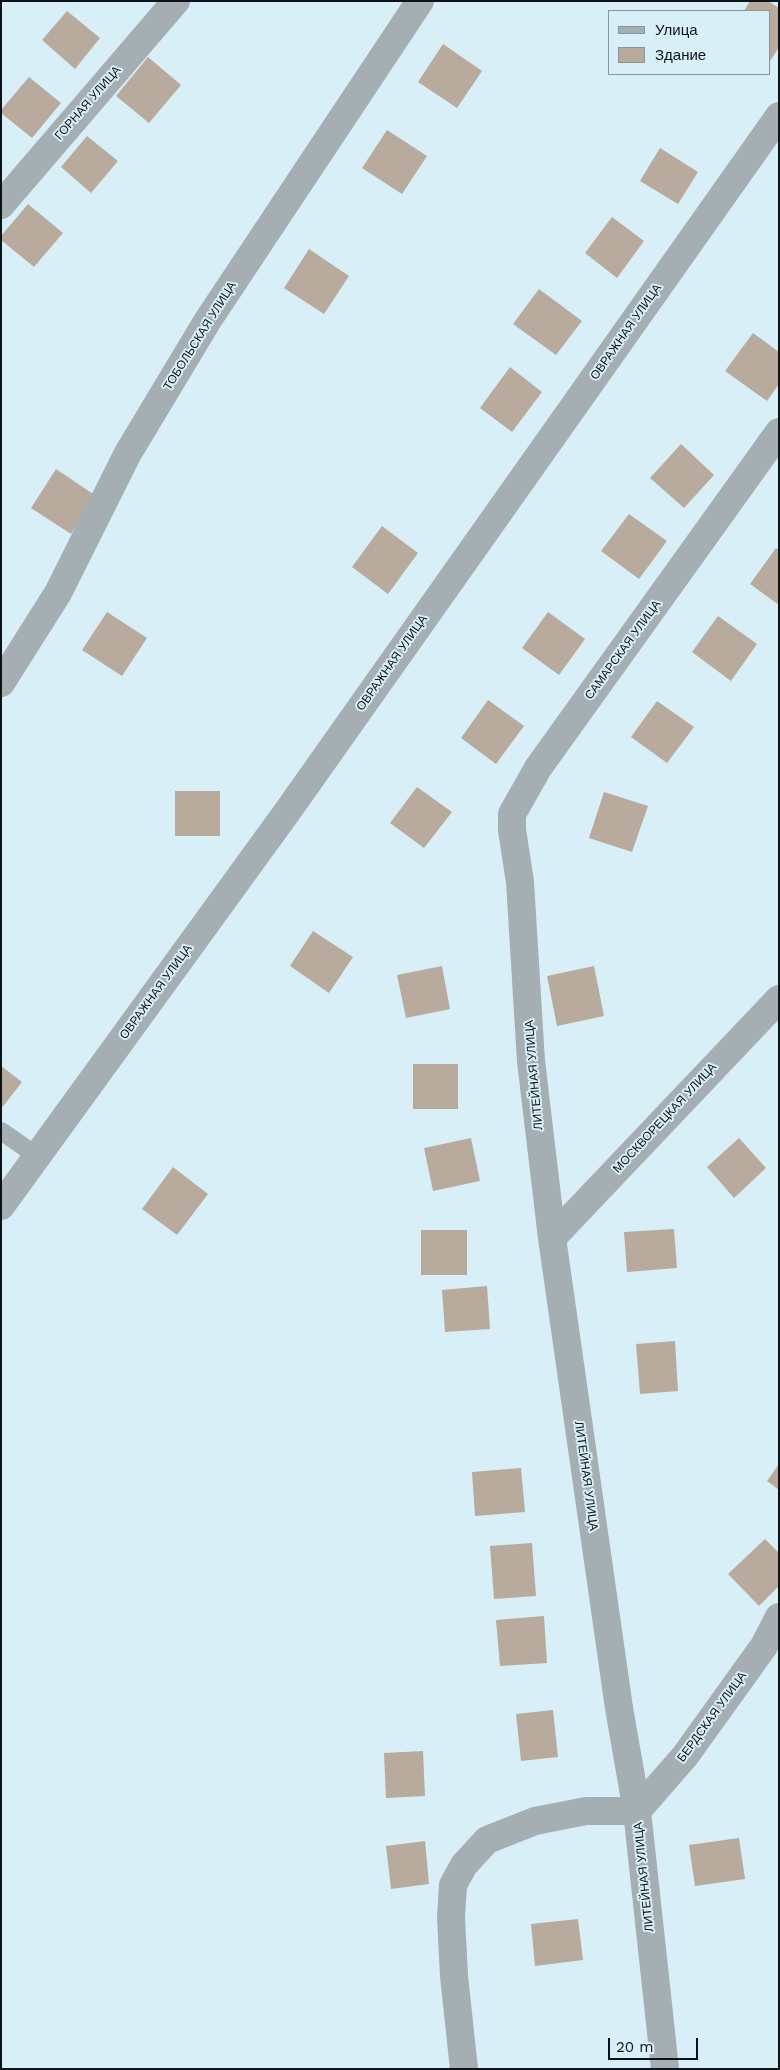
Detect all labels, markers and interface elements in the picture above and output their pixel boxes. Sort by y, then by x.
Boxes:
legend [608,10,770,75]
text: Улица [655,21,698,39]
text: Здание [655,46,706,64]
street label: ГОРНАЯ УЛИЦА [52,63,124,143]
street label: ТОБОЛЬСКАЯ УЛИЦА [161,279,239,393]
street label: ОВРАЖНАЯ УЛИЦА [588,281,664,383]
street label: САМАРСКАЯ УЛИЦА [582,598,664,702]
street label: ОВРАЖНАЯ УЛИЦА [354,612,430,714]
street label: ОВРАЖНАЯ УЛИЦА [117,942,195,1042]
street label: ЛИТЕЙНАЯ УЛИЦА [522,1019,546,1131]
street label: МОСКВОРЕЦКАЯ УЛИЦА [610,1060,720,1176]
street label: ЛИТЕЙНАЯ УЛИЦА [571,1420,601,1532]
street label: БЕРДСКАЯ УЛИЦА [674,1669,750,1765]
street label: ЛИТЕЙНАЯ УЛИЦА [631,1821,657,1933]
scale bar [610,2028,700,2060]
text: 20 m [616,2038,654,2056]

